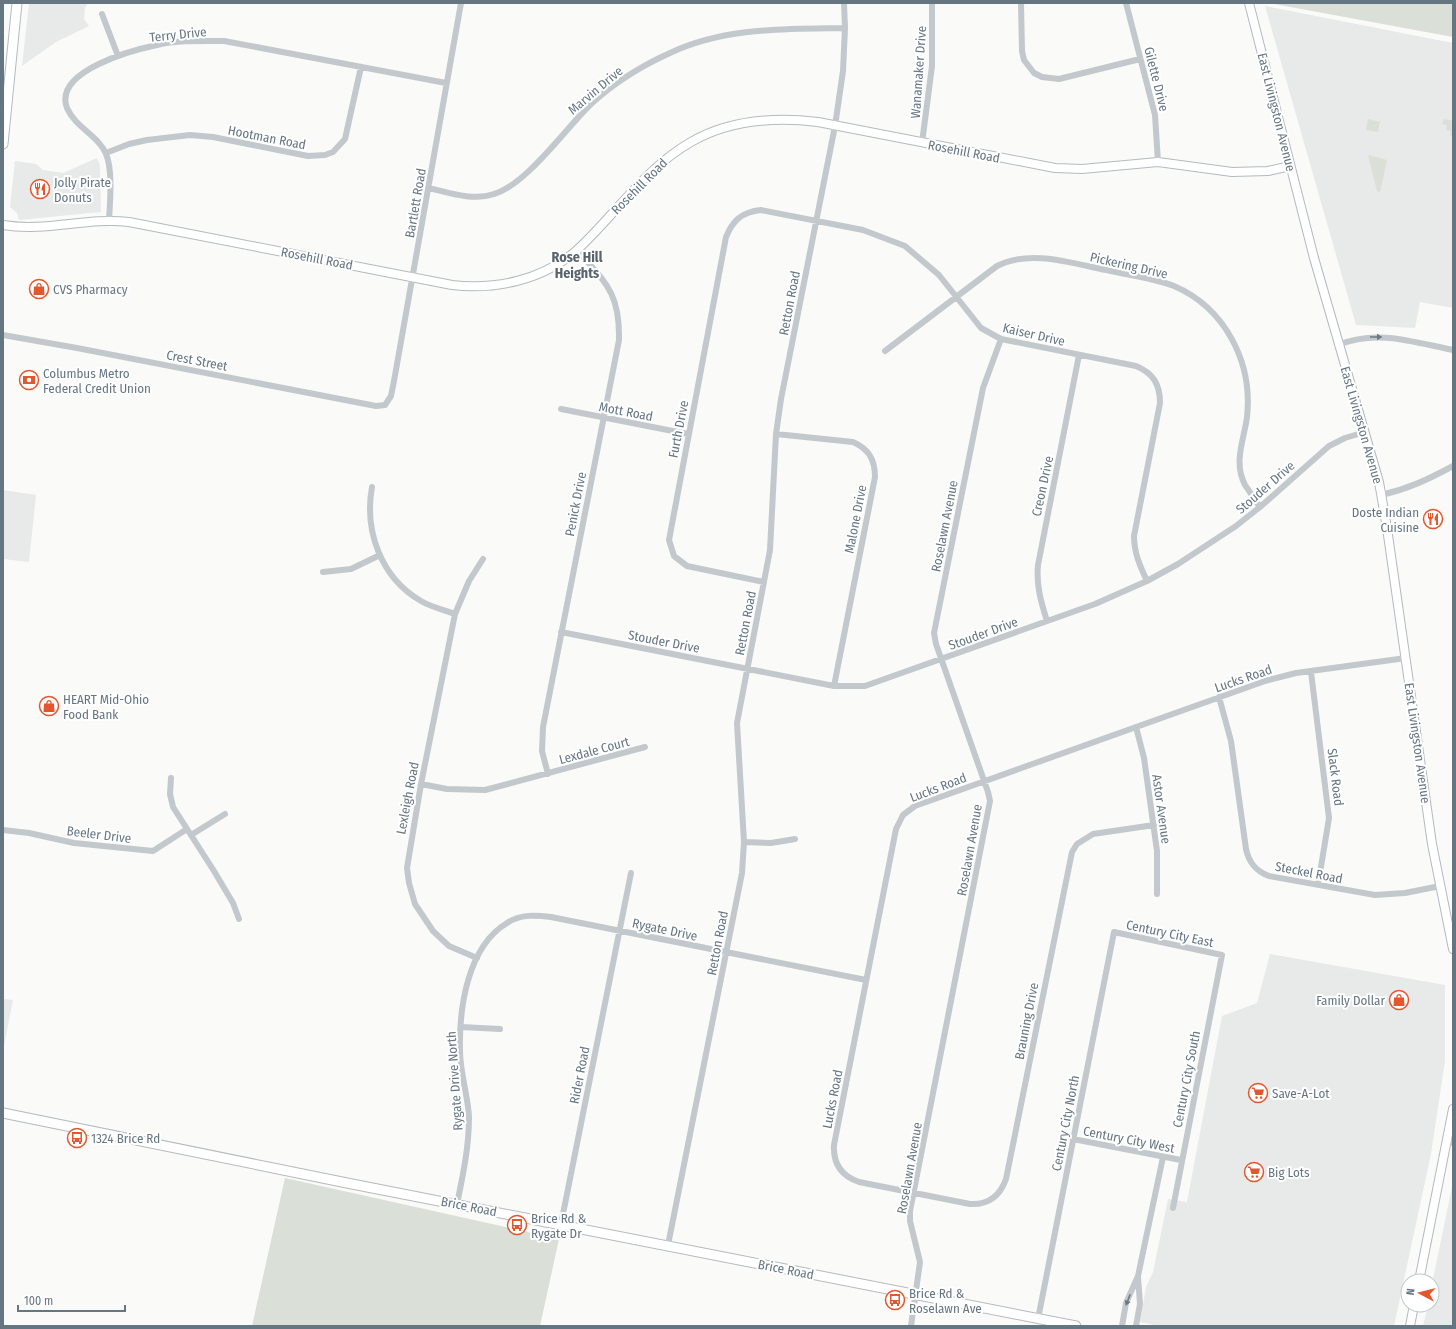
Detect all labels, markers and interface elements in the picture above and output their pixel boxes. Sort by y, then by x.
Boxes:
street label: Terry Drive [149,24,207,45]
street label: Wanamaker Drive [908,25,929,119]
street label: Gilette Drive [1141,45,1172,113]
street label: East Livingston Avenue [1255,51,1298,173]
street label: Marvin Drive [565,63,626,118]
street label: Hootman Road [227,123,307,152]
street label: Rosehill Road [927,137,1001,166]
street label: Rosehill Road [608,155,670,217]
street label: Bartlett Road [402,167,429,239]
place label: Jolly Pirate Donuts [54,175,111,205]
restaurant icon: Jolly Pirate Donuts [29,178,51,200]
street label: Rosehill Road [280,244,354,273]
district label: Rose Hill Heights [552,249,603,282]
street label: Pickering Drive [1089,249,1169,282]
street label: Retton Road [776,270,803,337]
shop icon: CVS Pharmacy [28,278,50,300]
place label: CVS Pharmacy [53,282,128,297]
street label: Kaiser Drive [1001,320,1067,349]
one-way arrow [1370,334,1383,340]
street label: Crest Street [165,347,229,374]
street label: East Livingston Avenue [1338,365,1385,486]
place label: Columbus Metro Federal Credit Union [43,366,151,396]
bank icon: Columbus Metro Federal Credit Union [18,369,40,391]
street label: Mott Road [598,399,654,424]
street label: Furth Drive [666,399,691,459]
street label: Creon Drive [1029,455,1056,518]
street label: Stouder Drive [1233,458,1298,517]
street label: Penick Drive [562,471,589,538]
street label: Roselawn Avenue [928,479,961,573]
street label: Malone Drive [841,484,869,555]
place label: Doste Indian Cuisine [1352,505,1419,535]
restaurant icon: Doste Indian Cuisine [1422,508,1444,530]
street label: Retton Road [732,590,759,657]
street label: Stouder Drive [946,614,1020,653]
street label: Stouder Drive [627,627,701,656]
street label: Lucks Road [1213,662,1274,695]
street label: East Livingston Avenue [1402,682,1433,804]
place label: HEART Mid-Ohio Food Bank [63,692,149,722]
shop icon: HEART Mid-Ohio Food Bank [38,695,60,717]
street label: Lexdale Court [557,734,632,767]
street label: Slack Road [1325,747,1346,807]
street label: Lexleigh Road [393,761,422,836]
street label: Lucks Road [908,770,969,805]
street label: Astor Avenue [1149,773,1174,845]
street label: Roselawn Avenue [954,803,985,897]
street label: Beeler Drive [66,823,132,846]
street label: Steckel Road [1274,859,1344,886]
street label: Retton Road [704,910,731,977]
street label: Rygate Drive [631,915,699,944]
street label: Century City East [1125,917,1216,950]
street label: Brauning Drive [1012,981,1041,1061]
shop icon: Family Dollar [1388,989,1410,1011]
place label: Family Dollar [1316,993,1385,1008]
street label: Century City South [1170,1029,1203,1129]
street label: Rygate Drive North [444,1031,465,1131]
street label: Rider Road [567,1045,592,1105]
street label: Lucks Road [819,1068,846,1130]
street label: Century City North [1049,1074,1082,1172]
supermarket icon: Save-A-Lot [1247,1082,1269,1104]
place label: Save-A-Lot [1272,1086,1330,1101]
street label: Roselawn Avenue [894,1121,925,1215]
street label: Century City West [1082,1123,1177,1156]
bus stop icon: 1324 Brice Rd [66,1127,88,1149]
place label: 1324 Brice Rd [91,1131,160,1146]
supermarket icon: Big Lots [1243,1161,1265,1183]
place label: Big Lots [1268,1165,1310,1180]
street label: Brice Road [440,1194,498,1219]
place label: Brice Rd & Rygate Dr [531,1211,587,1241]
bus stop icon: Brice Rd & Rygate Dr [506,1214,528,1236]
street label: Brice Road [757,1257,815,1282]
north arrow [1400,1273,1440,1313]
place label: Brice Rd & Roselawn Ave [909,1286,982,1316]
scale bar [18,1287,125,1313]
text: N [1404,1288,1417,1296]
bus stop icon: Brice Rd & Roselawn Ave [884,1289,906,1311]
text: 100 m [24,1294,53,1308]
one-way arrow [1124,1295,1130,1307]

